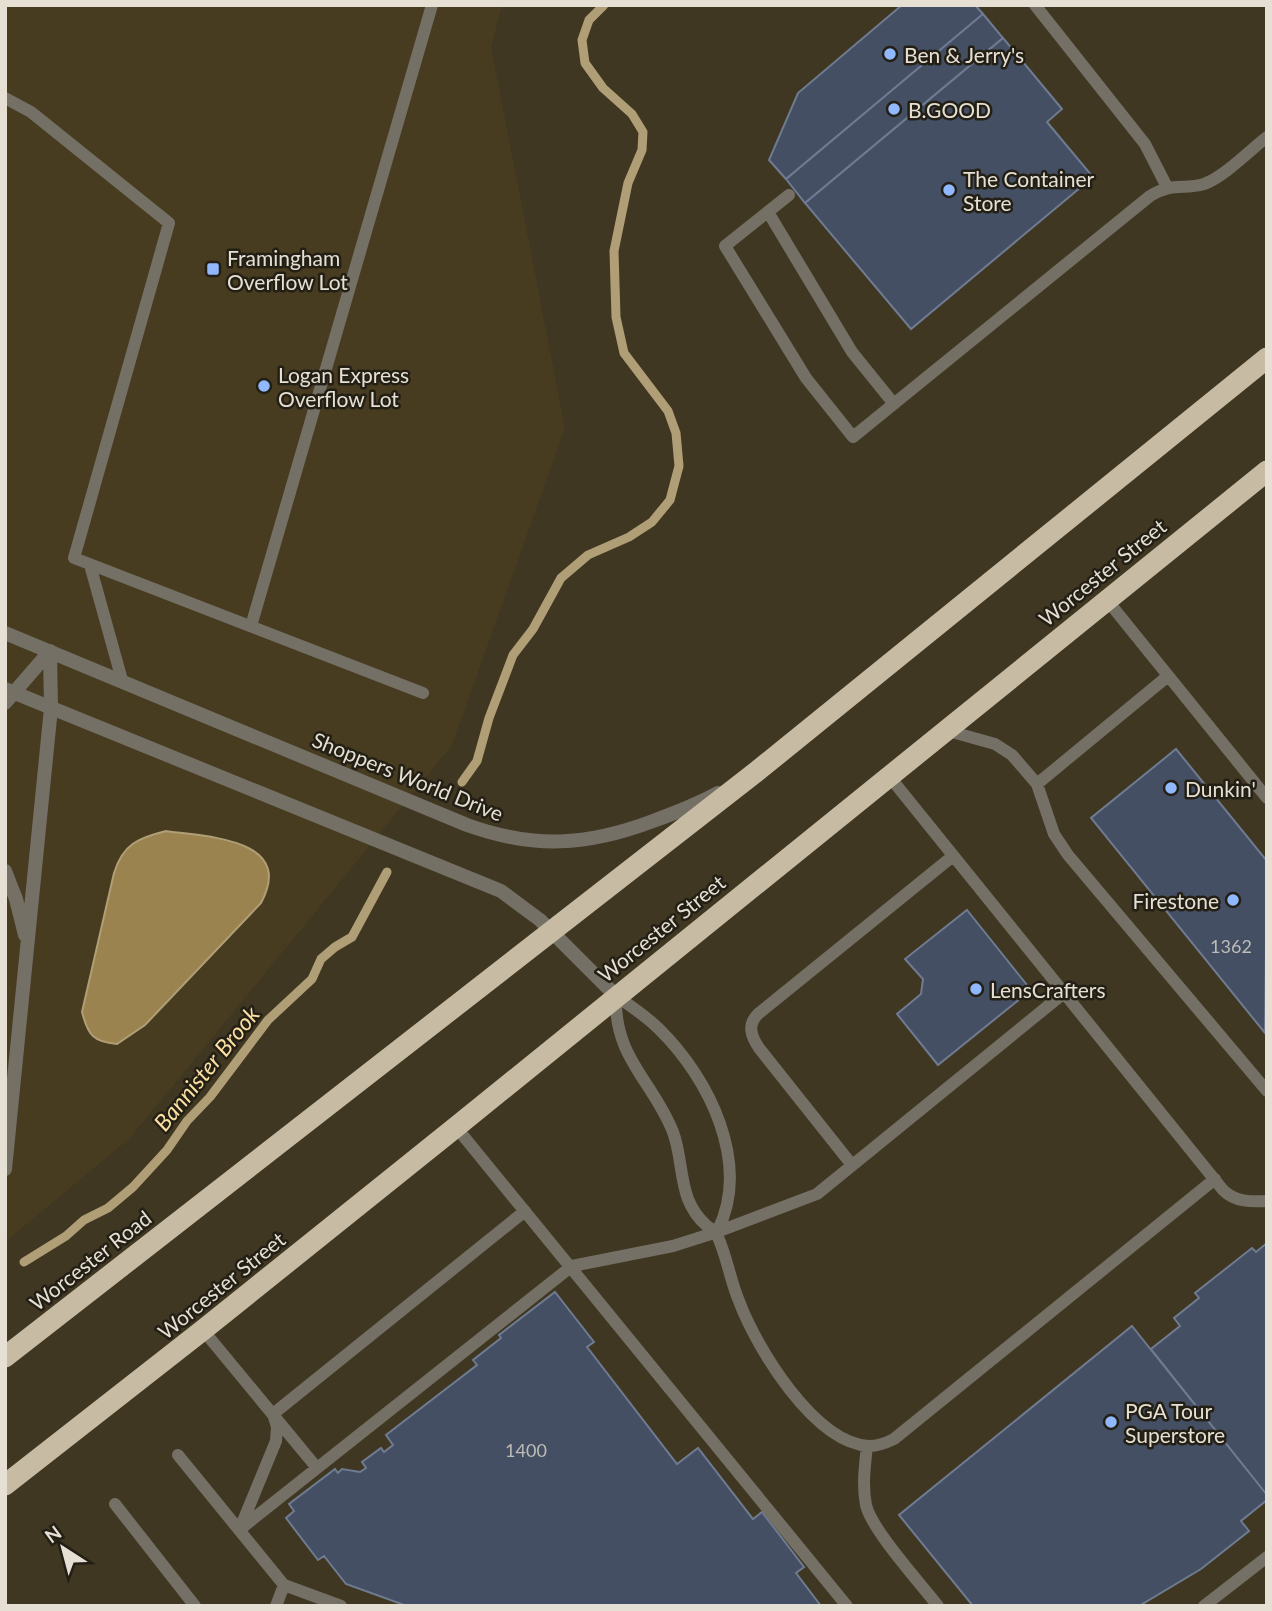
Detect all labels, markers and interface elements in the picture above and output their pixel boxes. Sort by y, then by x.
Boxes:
place label: Ben & Jerry's [904,42,1024,67]
marker: Ben & Jerry's [882,46,898,62]
place label: B.GOOD [908,97,991,122]
marker: B.GOOD [886,101,902,117]
place label: The Container Store [963,166,1095,215]
marker: The Container Store [941,182,957,198]
place label: Framingham Overflow Lot [227,245,348,294]
marker: Framingham Overflow Lot [205,261,221,277]
place label: Logan Express Overflow Lot [278,362,409,411]
marker: Logan Express Overflow Lot [256,378,272,394]
street label: Worcester Street [1033,513,1171,631]
street label: Shoppers World Drive [309,726,507,826]
place label: Dunkin' [1185,776,1256,801]
marker: Dunkin' [1163,780,1179,796]
street label: Worcester Street [592,869,730,987]
place label: Firestone [1133,888,1219,913]
marker: Firestone [1225,892,1241,908]
house number: 1362 [1210,935,1252,957]
place label: LensCrafters [990,977,1106,1002]
marker: LensCrafters [968,981,984,997]
water label: Bannister Brook [147,999,265,1136]
street label: Worcester Road [24,1205,156,1315]
street label: Worcester Street [152,1226,290,1344]
place label: PGA Tour Superstore [1125,1398,1225,1447]
marker: PGA Tour Superstore [1103,1414,1119,1430]
house number: 1400 [505,1439,547,1461]
north arrow [28,1513,98,1583]
text: N [40,1520,65,1547]

